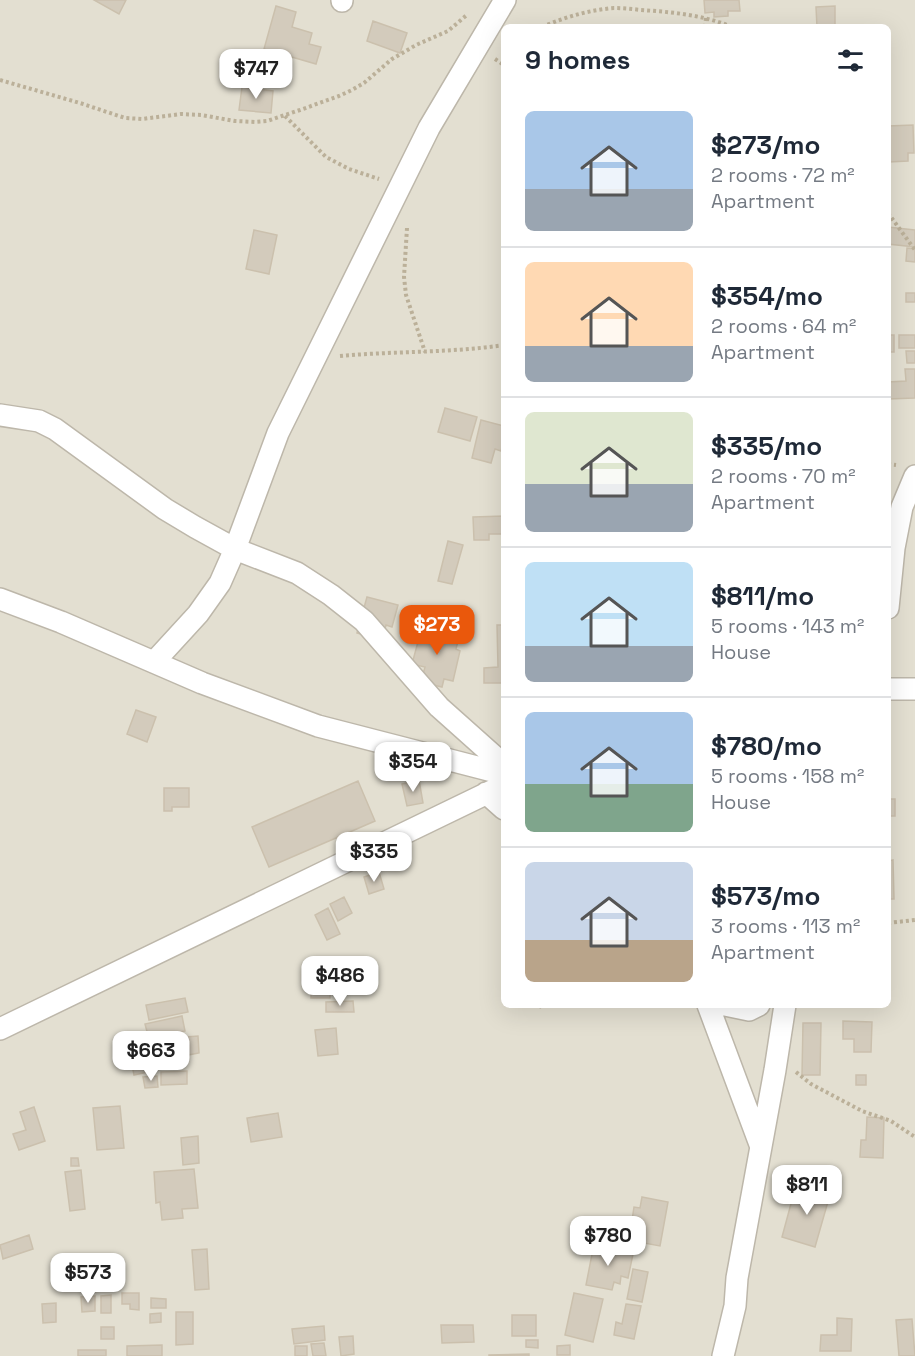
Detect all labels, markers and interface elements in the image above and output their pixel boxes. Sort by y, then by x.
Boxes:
text: 9 homes [525,43,630,77]
icon: filters [834,44,867,77]
pin: $747 [220,49,292,100]
text: $747 [233,55,279,81]
text: $273/mo [711,128,820,162]
icon: home [573,135,645,207]
text: 2 rooms · 72 m² [711,162,855,188]
text: Apartment [711,188,815,214]
text: $354/mo [711,279,823,313]
icon: home [573,286,645,358]
text: 2 rooms · 64 m² [711,313,856,339]
text: Apartment [711,339,815,365]
text: $335/mo [711,429,822,463]
icon: home [573,436,645,508]
text: 2 rooms · 70 m² [711,463,855,489]
text: Apartment [711,489,815,515]
text: $811/mo [711,579,814,613]
icon: home [573,586,645,658]
pin: $273 [401,605,473,656]
text: $273 [413,611,461,637]
text: 5 rooms · 143 m² [711,613,864,639]
text: House [711,639,771,665]
text: $780/mo [711,729,822,763]
icon: home [573,736,645,808]
pin: $354 [377,742,449,793]
text: $354 [389,748,438,774]
text: 5 rooms · 158 m² [711,763,864,789]
text: House [711,789,771,815]
pin: $335 [338,832,410,883]
text: $335 [350,838,398,864]
text: $573/mo [711,879,820,913]
icon: home [573,886,645,958]
text: 3 rooms · 113 m² [711,913,860,939]
text: Apartment [711,939,815,965]
pin: $486 [304,956,376,1007]
text: $486 [315,962,365,988]
pin: $663 [115,1031,187,1082]
text: $663 [127,1037,176,1063]
pin: $811 [771,1165,843,1216]
text: $811 [786,1171,828,1197]
pin: $780 [572,1216,644,1267]
text: $780 [584,1222,632,1248]
pin: $573 [52,1253,124,1304]
text: $573 [64,1259,112,1285]

